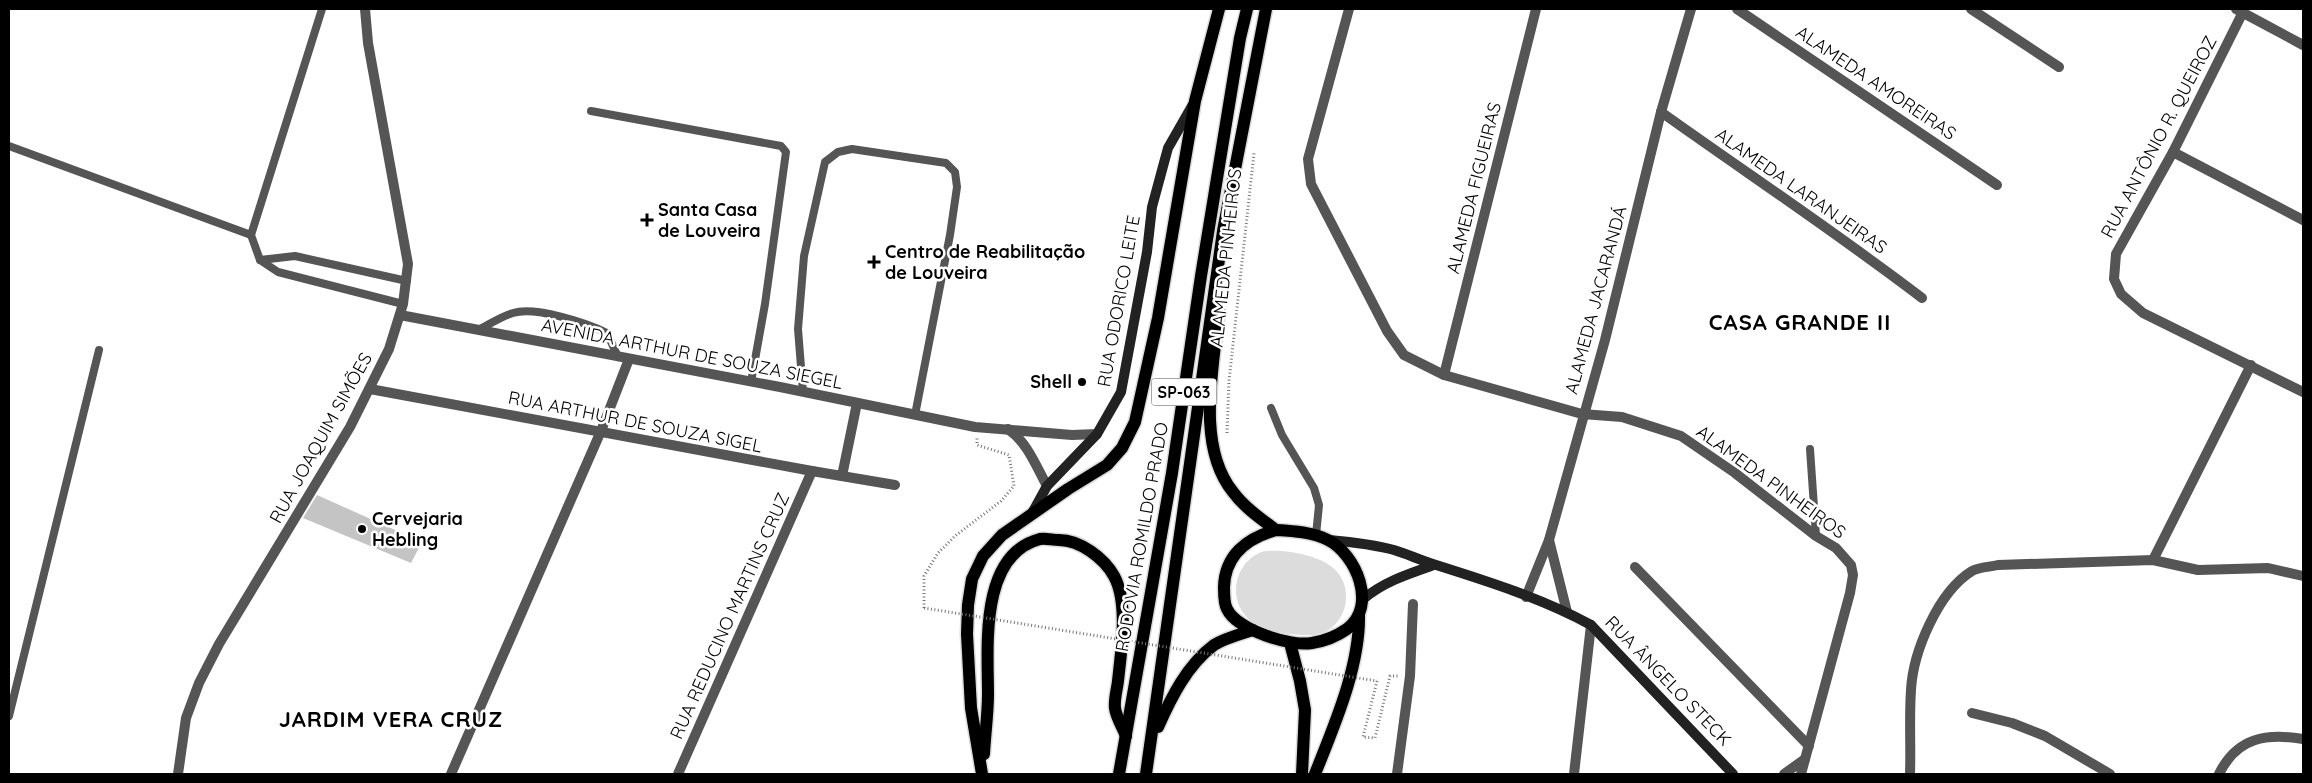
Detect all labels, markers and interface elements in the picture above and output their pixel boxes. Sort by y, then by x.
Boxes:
street label: ALAMEDA AMOREIRAS [1792,20,1961,145]
street label: RUA ANTÔNIO R. QUEIROZ [2095,32,2222,242]
street label: ALAMEDA FIGUEIRAS [1441,100,1506,276]
street label: ALAMEDA LARANJEIRAS [1711,123,1892,259]
street label: ALAMEDA PINHEIROS [1205,168,1246,348]
place label: Santa Casa de Louveira [658,198,761,242]
street label: ALAMEDA JACARANDÁ [1559,203,1632,396]
marker: Santa Casa de Louveira [640,213,654,227]
street label: RUA ODORICO LEITE [1092,213,1145,389]
place label: Centro de Reabilitação de Louveira [885,240,1085,284]
marker: Centro de Reabilitação de Louveira [867,255,881,269]
district label: CASA GRANDE II [1709,308,1891,336]
street label: AVENIDA ARTHUR DE SOUZA SIEGEL [540,313,845,394]
street label: RUA JOAQUIM SIMÕES [264,348,377,527]
place label: Shell [1030,370,1072,393]
marker: Shell [1076,376,1088,388]
road number: SP-063 [1152,378,1216,406]
street label: RUA ARTHUR DE SOUZA SIGEL [506,386,764,458]
street label: RODOVIA ROMILDO PRADO [1110,420,1173,653]
street label: ALAMEDA PINHEIROS [1692,420,1851,544]
street label: RUA REDUCINO MARTINS CRUZ [665,489,794,743]
place label: Cervejaria Hebling [372,507,463,551]
marker: Cervejaria Hebling [356,523,368,535]
street label: RUA ÂNGELO STECK [1600,611,1736,750]
district label: JARDIM VERA CRUZ [279,705,503,733]

